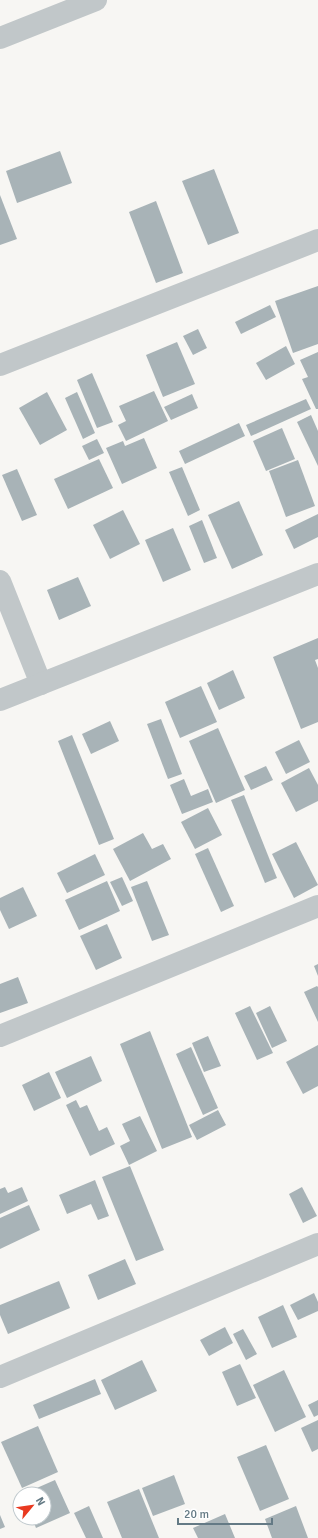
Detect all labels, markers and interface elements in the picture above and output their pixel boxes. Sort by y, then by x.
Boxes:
north arrow [12,1486,52,1526]
text: N [33,1495,48,1508]
scale bar [178,1500,272,1526]
text: 20 m [184,1507,209,1522]

